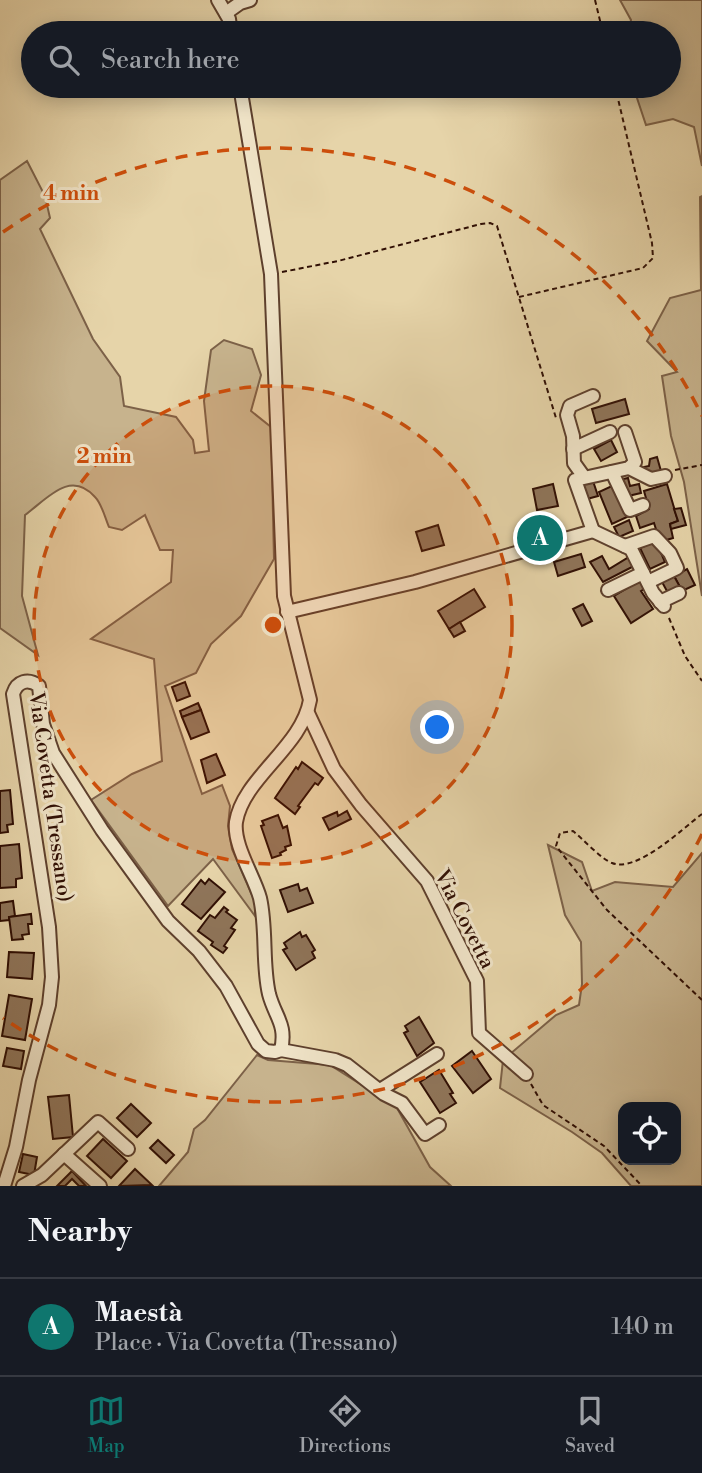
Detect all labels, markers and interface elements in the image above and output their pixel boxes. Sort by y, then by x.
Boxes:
search box [21,21,681,98]
icon: search [45,41,83,79]
text: Search here [101,44,240,76]
text: 4 min [43,181,99,207]
text: 2 min [76,444,132,470]
pin: A [517,512,563,564]
centre of rings [261,613,285,637]
street label: Via Covetta (Tressano) [22,689,78,904]
your location [420,710,454,744]
street label: Via Covetta [428,865,500,974]
map controls [618,1102,681,1165]
button: locate [618,1102,681,1165]
text: Nearby [28,1213,132,1251]
text: Maestà [95,1297,183,1329]
text: A [43,1313,59,1341]
text: 140 m [611,1313,674,1341]
text: Place · Via Covetta (Tressano) [95,1329,398,1357]
tab: Map [87,1392,125,1458]
tab: Directions [299,1392,391,1458]
tab: Saved [565,1392,615,1458]

